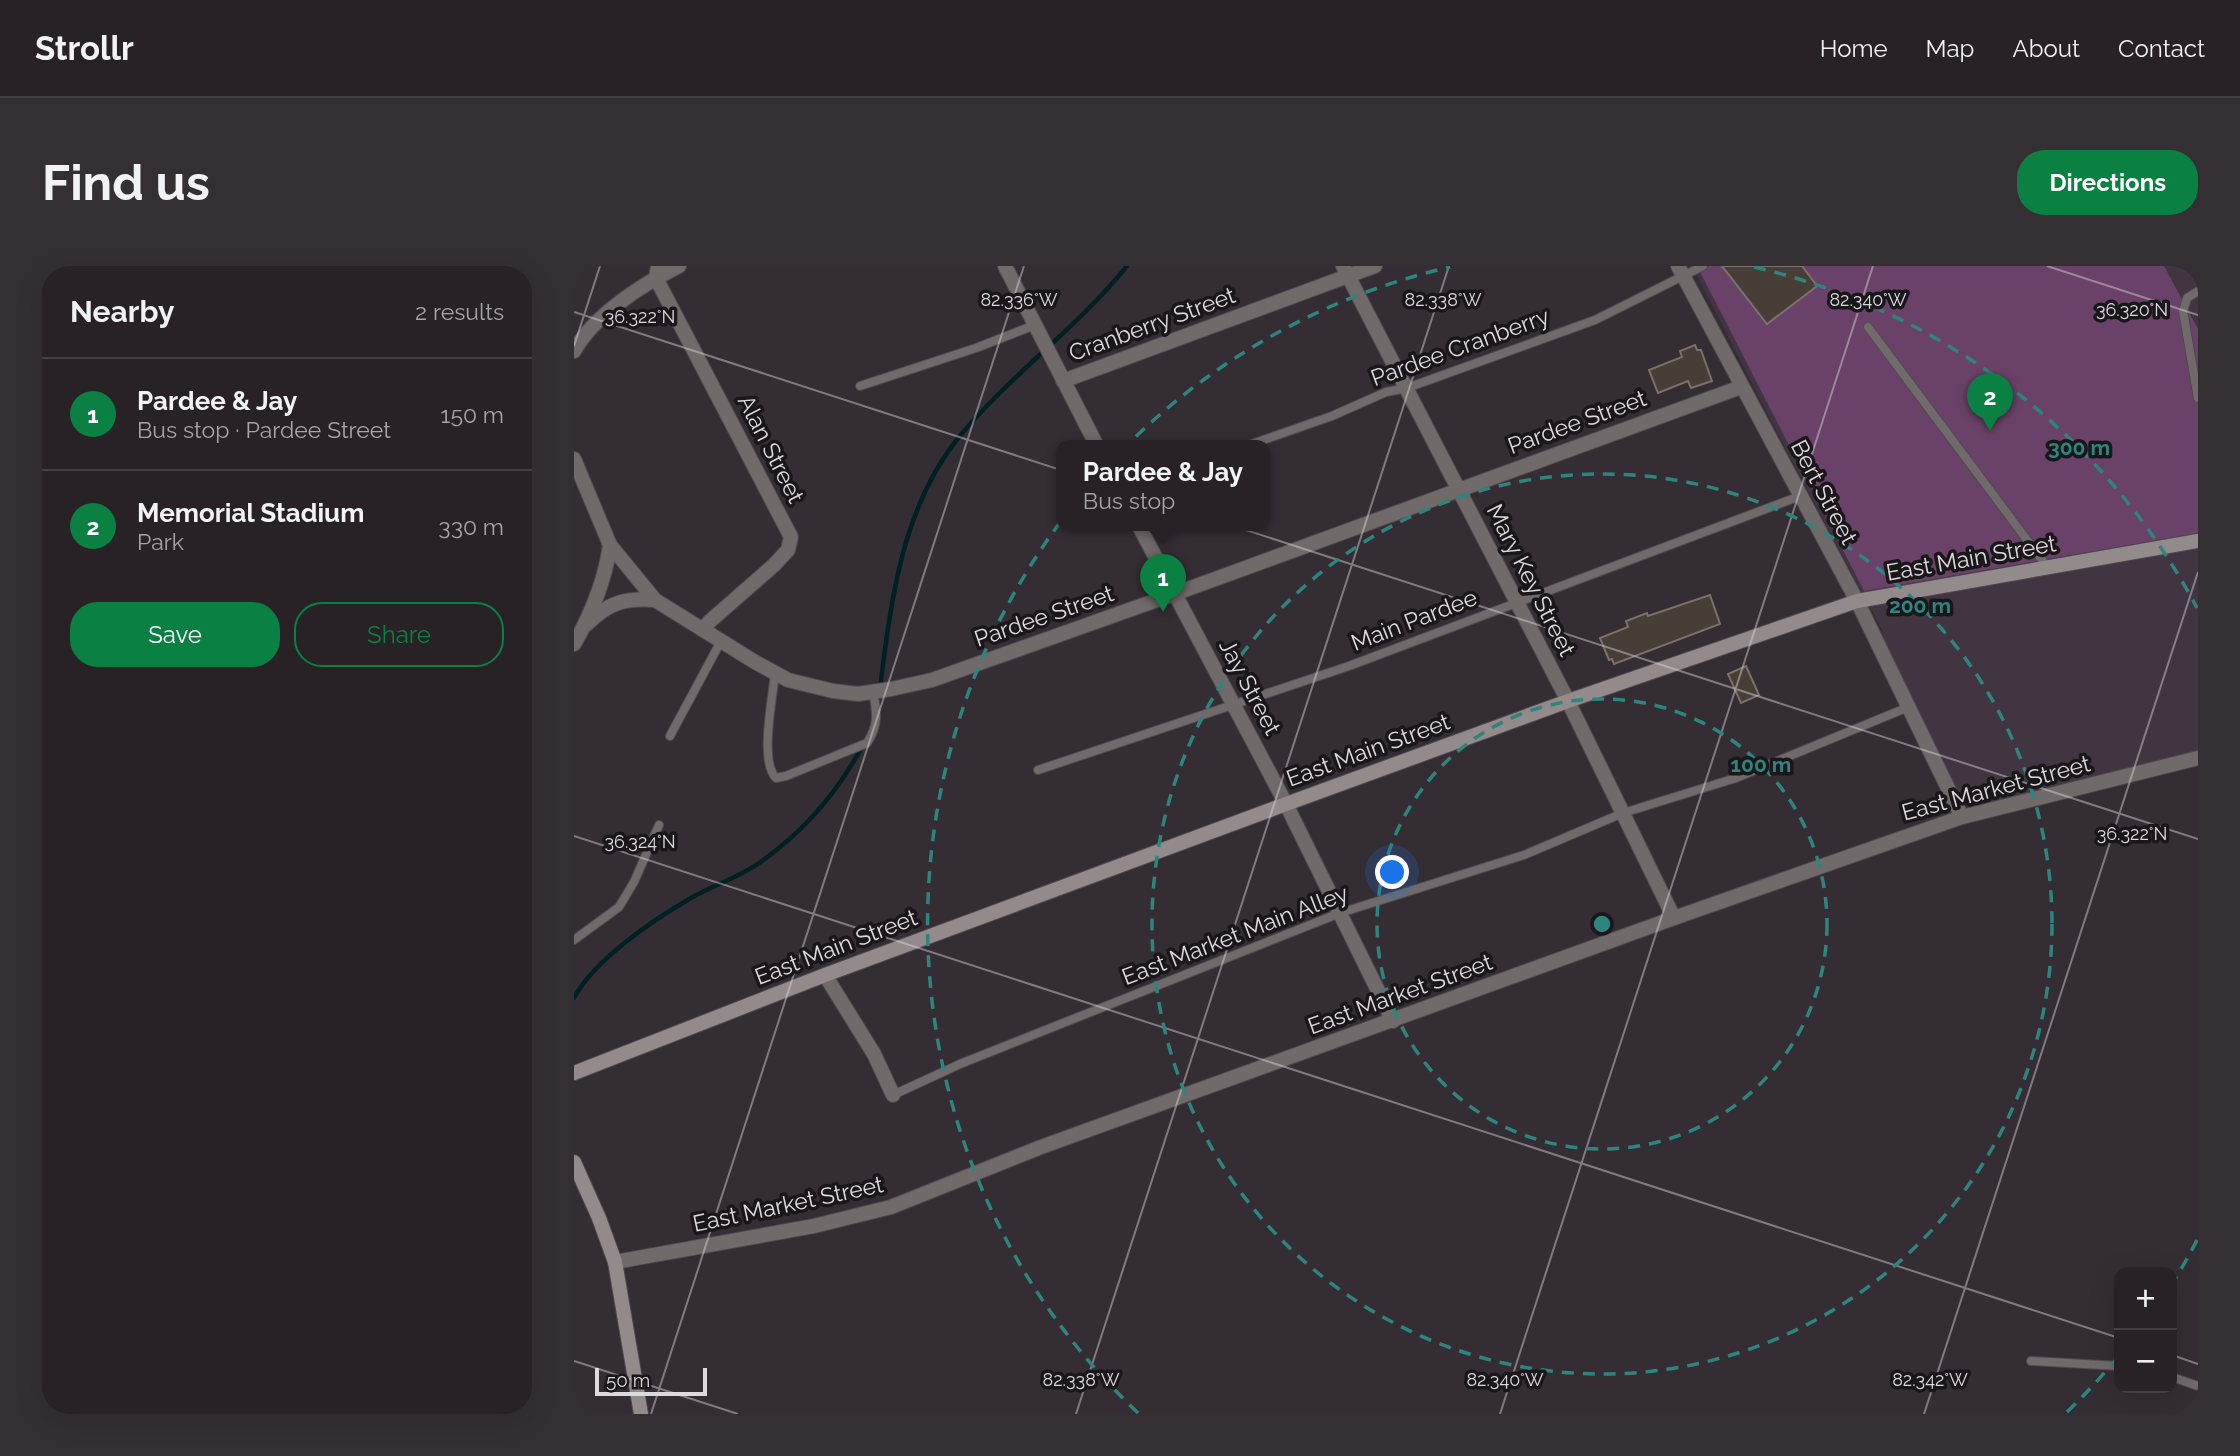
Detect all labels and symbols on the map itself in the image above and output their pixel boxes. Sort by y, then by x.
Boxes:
street label: Cranberry Street [1065,281,1239,366]
text: 82.336°W [980,289,1058,310]
text: 82.338°W [1405,289,1482,310]
text: 82.340°W [1829,289,1907,310]
text: 36.320°N [2096,299,2168,320]
street label: Pardee Cranberry [1367,302,1553,391]
text: 36.322°N [605,306,675,327]
pin: 2 [1967,373,2013,431]
street label: Pardee Street [1504,384,1650,459]
street label: Alan Street [733,390,810,507]
street label: Bert Street [1786,435,1863,549]
text: 300 m [2048,435,2110,460]
street label: Mary Key Street [1481,499,1582,661]
street label: East Main Street [1884,529,2058,586]
pin: 1 [1140,554,1186,612]
street label: Pardee Street [971,579,1117,652]
street label: Main Pardee [1347,583,1481,656]
text: 200 m [1889,593,1951,618]
street label: Jay Street [1214,634,1287,740]
street label: East Main Street [1282,707,1453,792]
street label: East Market Street [1899,749,2093,826]
text: 100 m [1731,752,1791,777]
text: 36.322°N [2097,823,2167,844]
text: 36.324°N [604,831,676,852]
your location [1375,855,1409,889]
street label: East Market Main Alley [1118,879,1352,990]
street label: East Main Street [751,903,921,990]
centre of rings [1590,912,1614,936]
street label: East Market Street [1304,948,1496,1039]
street label: East Market Street [690,1170,886,1237]
scale bar [595,1365,707,1397]
text: 82.338°W [1043,1369,1120,1390]
text: 82.340°W [1466,1369,1544,1390]
text: 82.342°W [1892,1369,1968,1390]

